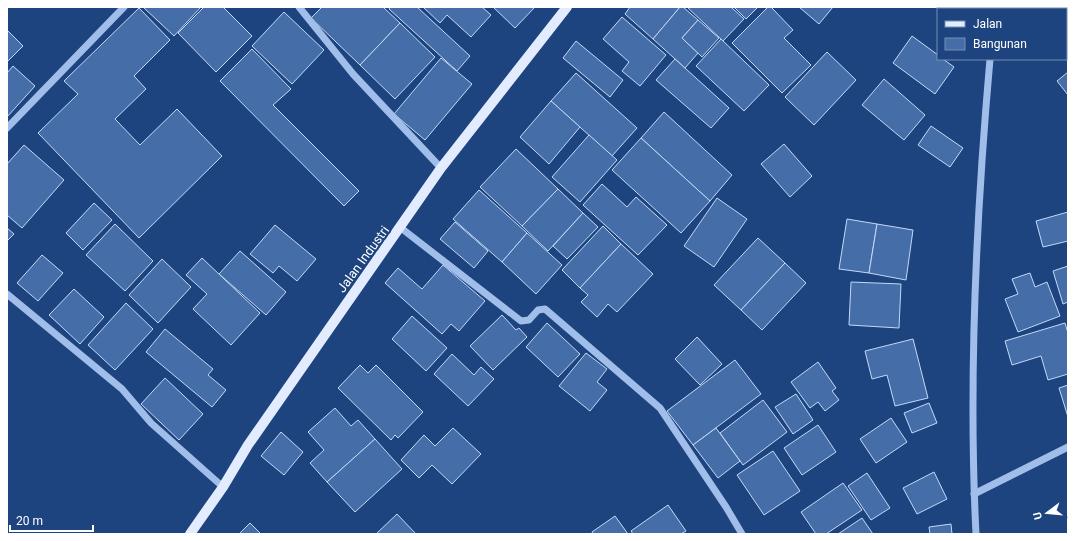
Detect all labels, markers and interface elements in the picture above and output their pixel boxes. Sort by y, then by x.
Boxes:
legend [937,8,1067,60]
text: Jalan [973,17,1002,31]
text: Bangunan [973,37,1027,51]
street label: Jalan Industri [334,223,392,295]
north arrow [1027,493,1067,533]
scale bar [10,507,93,533]
text: U [1031,510,1045,521]
text: 20 m [16,514,43,528]

